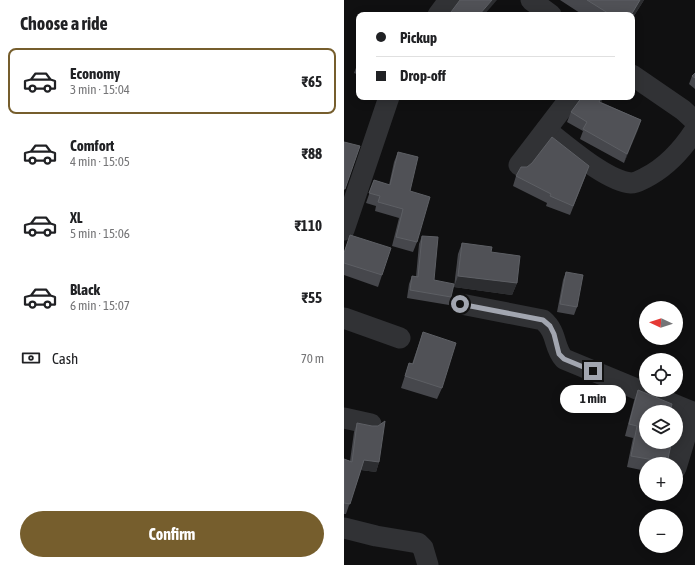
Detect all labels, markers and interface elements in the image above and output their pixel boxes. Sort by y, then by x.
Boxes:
text: Choose a ride [20,13,108,34]
text: Pickup [400,29,437,46]
icon: car [22,63,58,99]
text: Economy [70,65,120,82]
text: Drop-off [400,67,446,84]
text: ₹65 [301,73,322,90]
text: 3 min · 15:04 [70,82,130,97]
icon: car [22,135,58,171]
text: Comfort [70,137,114,154]
text: ₹88 [301,145,322,162]
text: 4 min · 15:05 [70,154,130,169]
icon: car [22,207,58,243]
text: XL [70,209,83,226]
text: ₹110 [294,217,322,234]
text: 5 min · 15:06 [70,226,130,241]
icon: car [22,279,58,315]
text: Black [70,281,100,298]
text: ₹55 [301,289,322,306]
route start [451,295,469,313]
text: 6 min · 15:07 [70,298,130,313]
north arrow [639,301,683,345]
map controls [639,301,683,553]
icon: cash [20,347,42,369]
text: Cash [52,350,78,367]
text: 70 m [301,351,324,366]
button: locate [639,353,683,397]
route end [584,362,602,380]
callout: 1 min [560,385,626,413]
text: 1 min [580,391,606,406]
button: layers [639,405,683,449]
button: + [639,457,683,501]
button: − [639,509,683,553]
button: Confirm [20,511,324,557]

